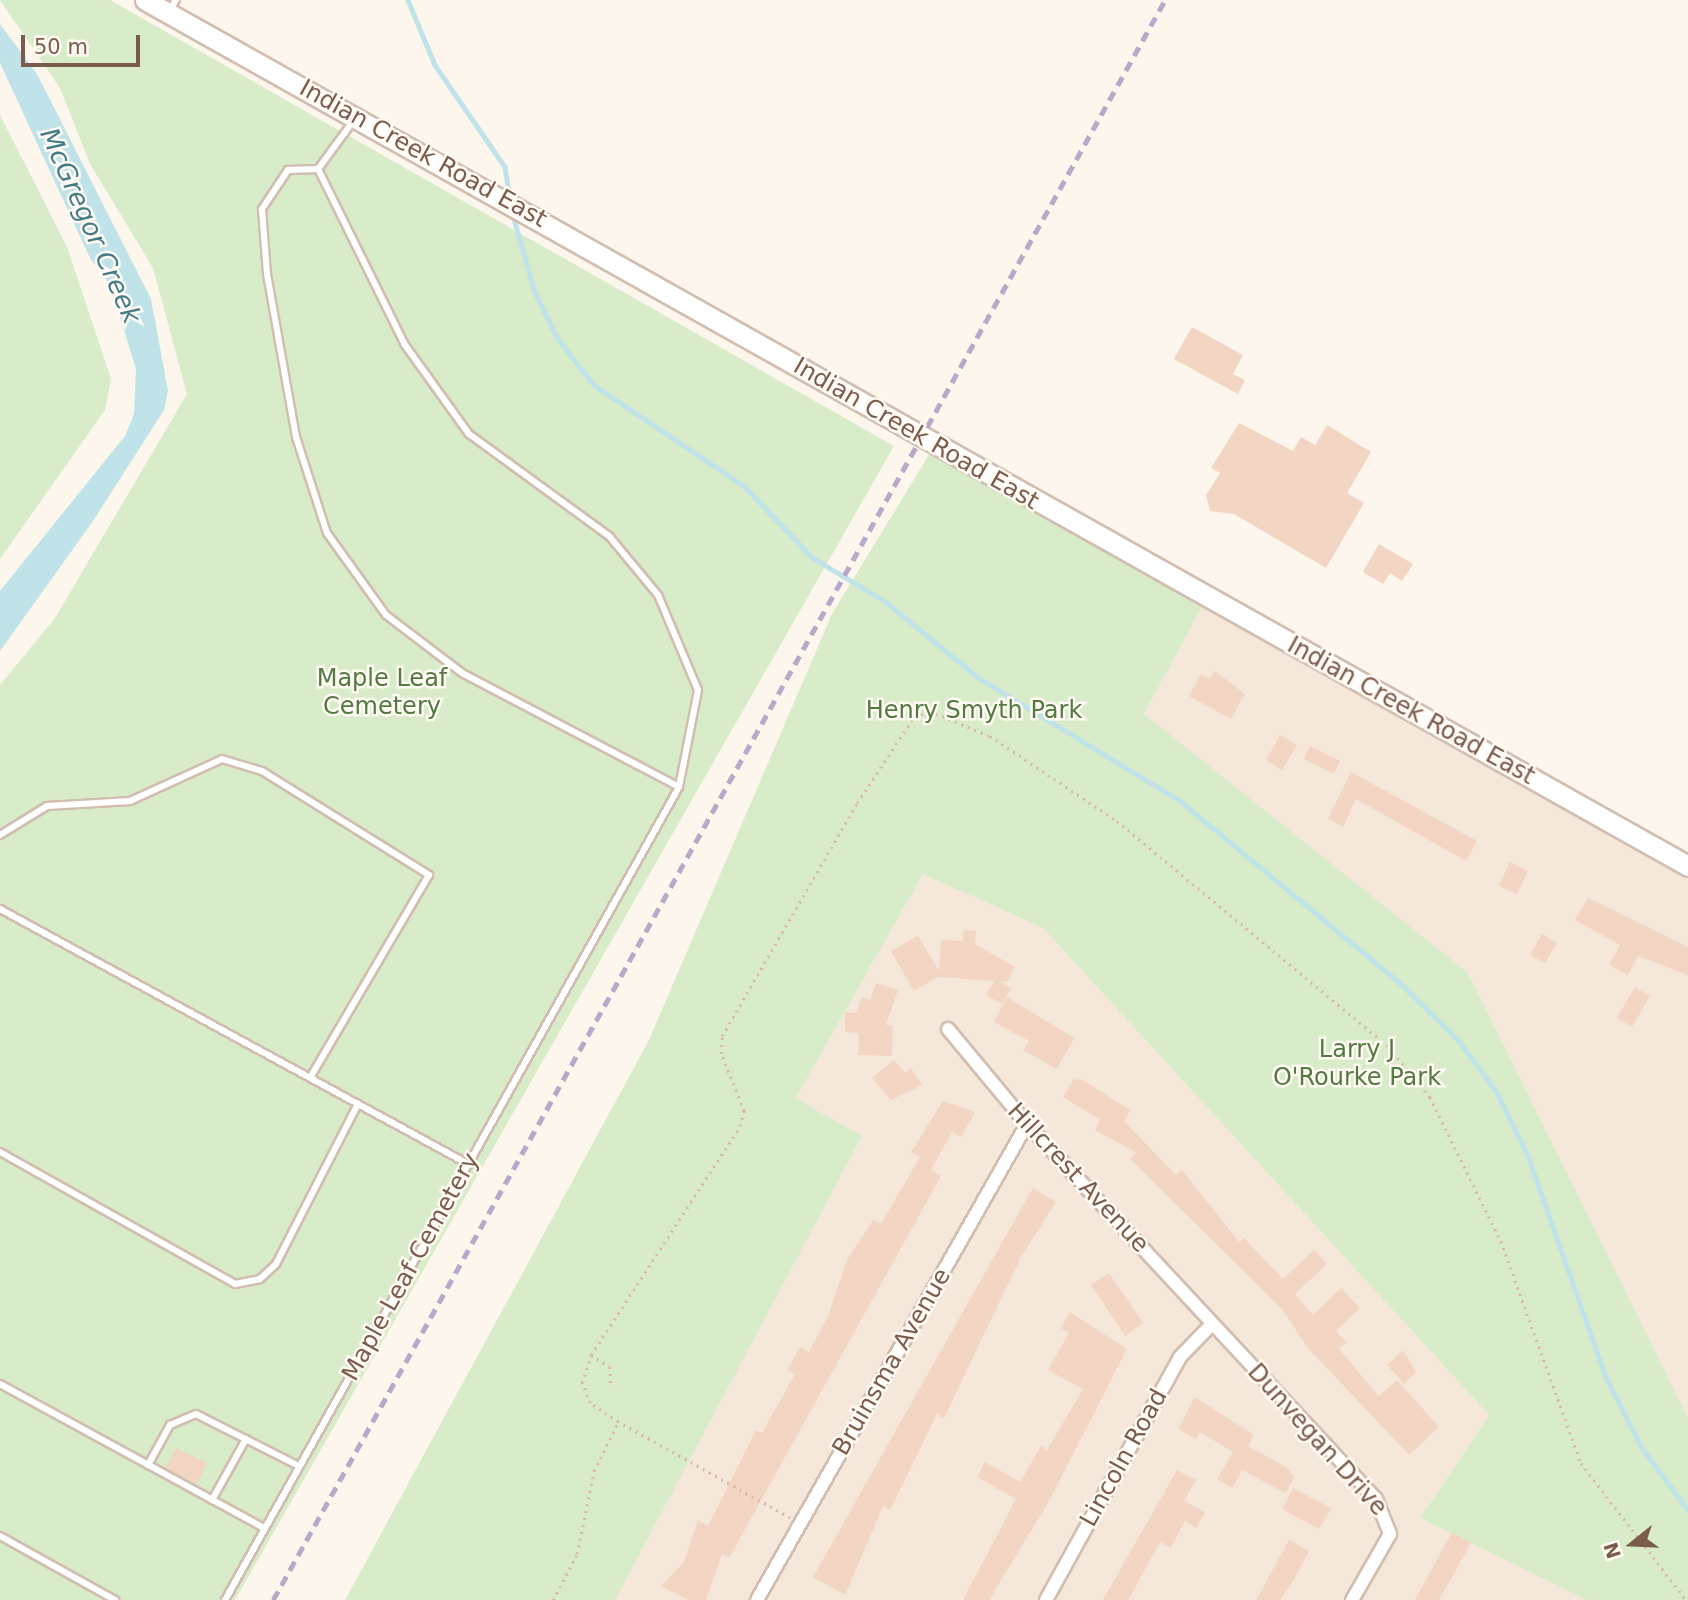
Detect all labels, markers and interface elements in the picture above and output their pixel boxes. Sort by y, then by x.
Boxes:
scale bar [24,21,144,65]
text: 50 m [34,35,88,59]
street label: Indian Creek Road East [294,74,552,234]
water label: McGregor Creek [33,123,147,329]
street label: Indian Creek Road East [788,352,1044,516]
street label: Indian Creek Road East [1282,631,1540,791]
park label: Maple Leaf Cemetery [317,665,447,721]
park label: Henry Smyth Park [866,697,1082,725]
park label: Larry J O'Rourke Park [1273,1036,1441,1092]
street label: Hillcrest Avenue [1001,1097,1155,1259]
street label: Maple Leaf Cemetery [336,1148,486,1386]
street label: Bruinsma Avenue [827,1264,957,1460]
street label: Dunvegan Drive [1241,1358,1393,1522]
street label: Lincoln Road [1074,1384,1174,1532]
north arrow [1597,1509,1667,1579]
text: N [1599,1540,1625,1561]

